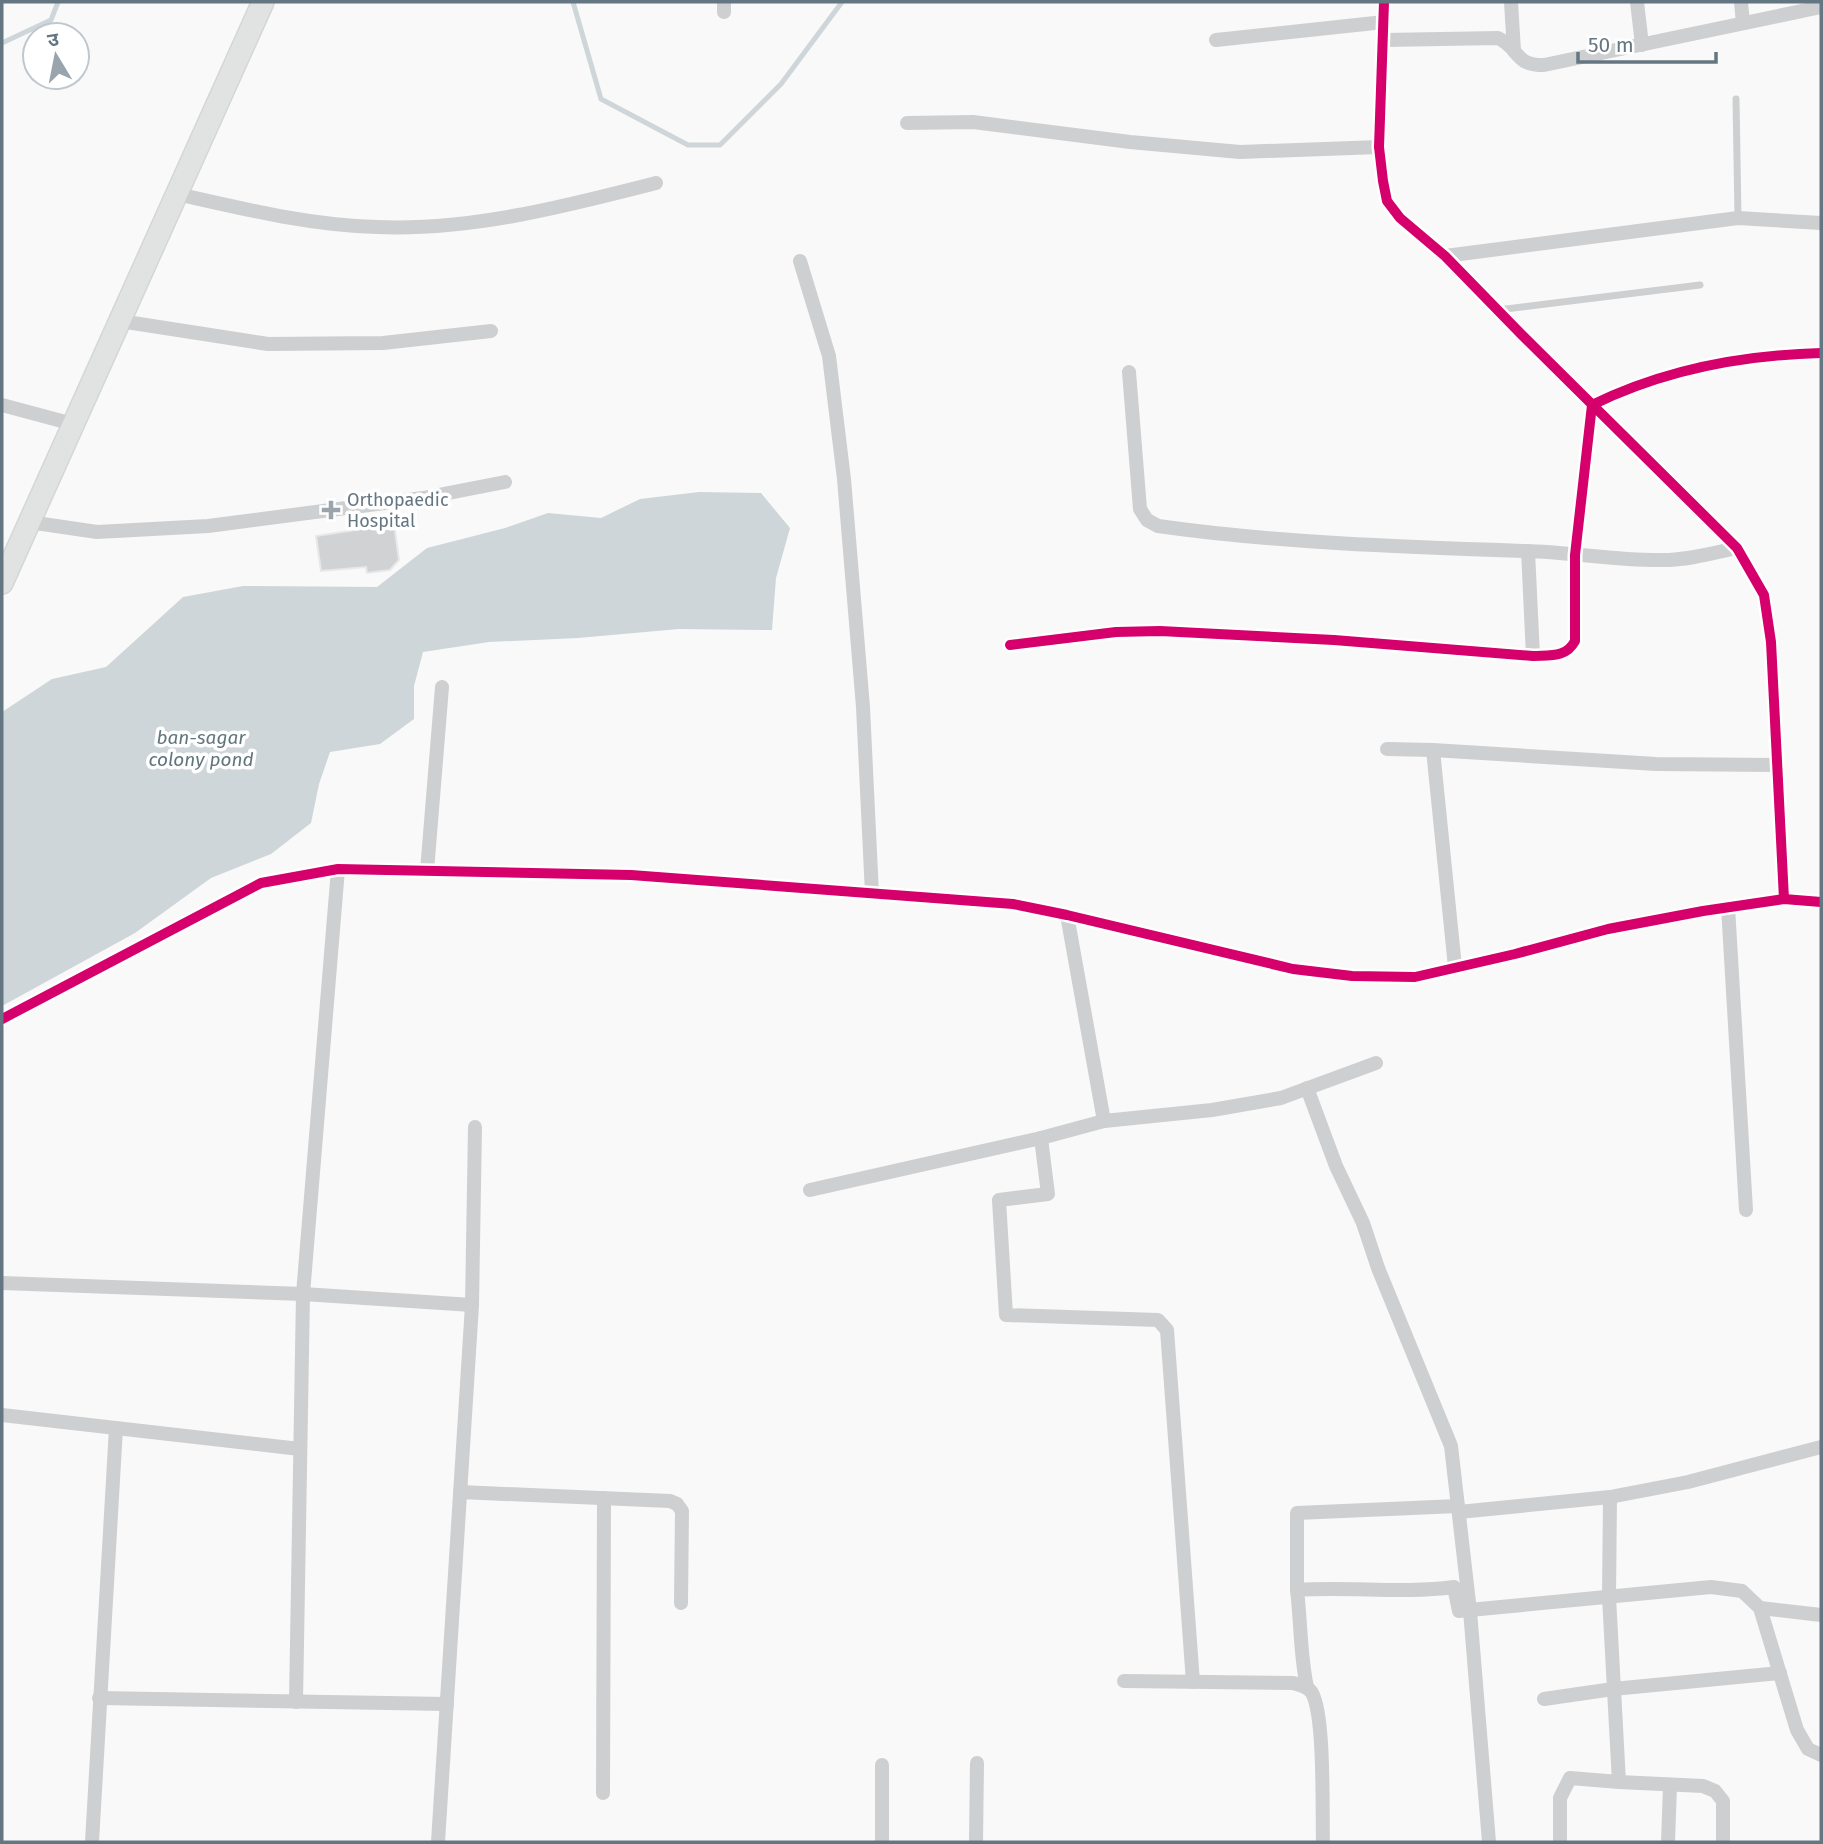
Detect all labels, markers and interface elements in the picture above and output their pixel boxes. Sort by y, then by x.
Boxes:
north arrow [21,21,91,91]
scale bar [1578,21,1716,65]
text: उ [46,27,61,52]
text: 50 m [1588,32,1634,58]
place label: Orthopaedic Hospital [347,489,449,532]
marker: Orthopaedic Hospital [321,500,341,520]
water label: ban-sagar colony pond [148,726,254,771]

